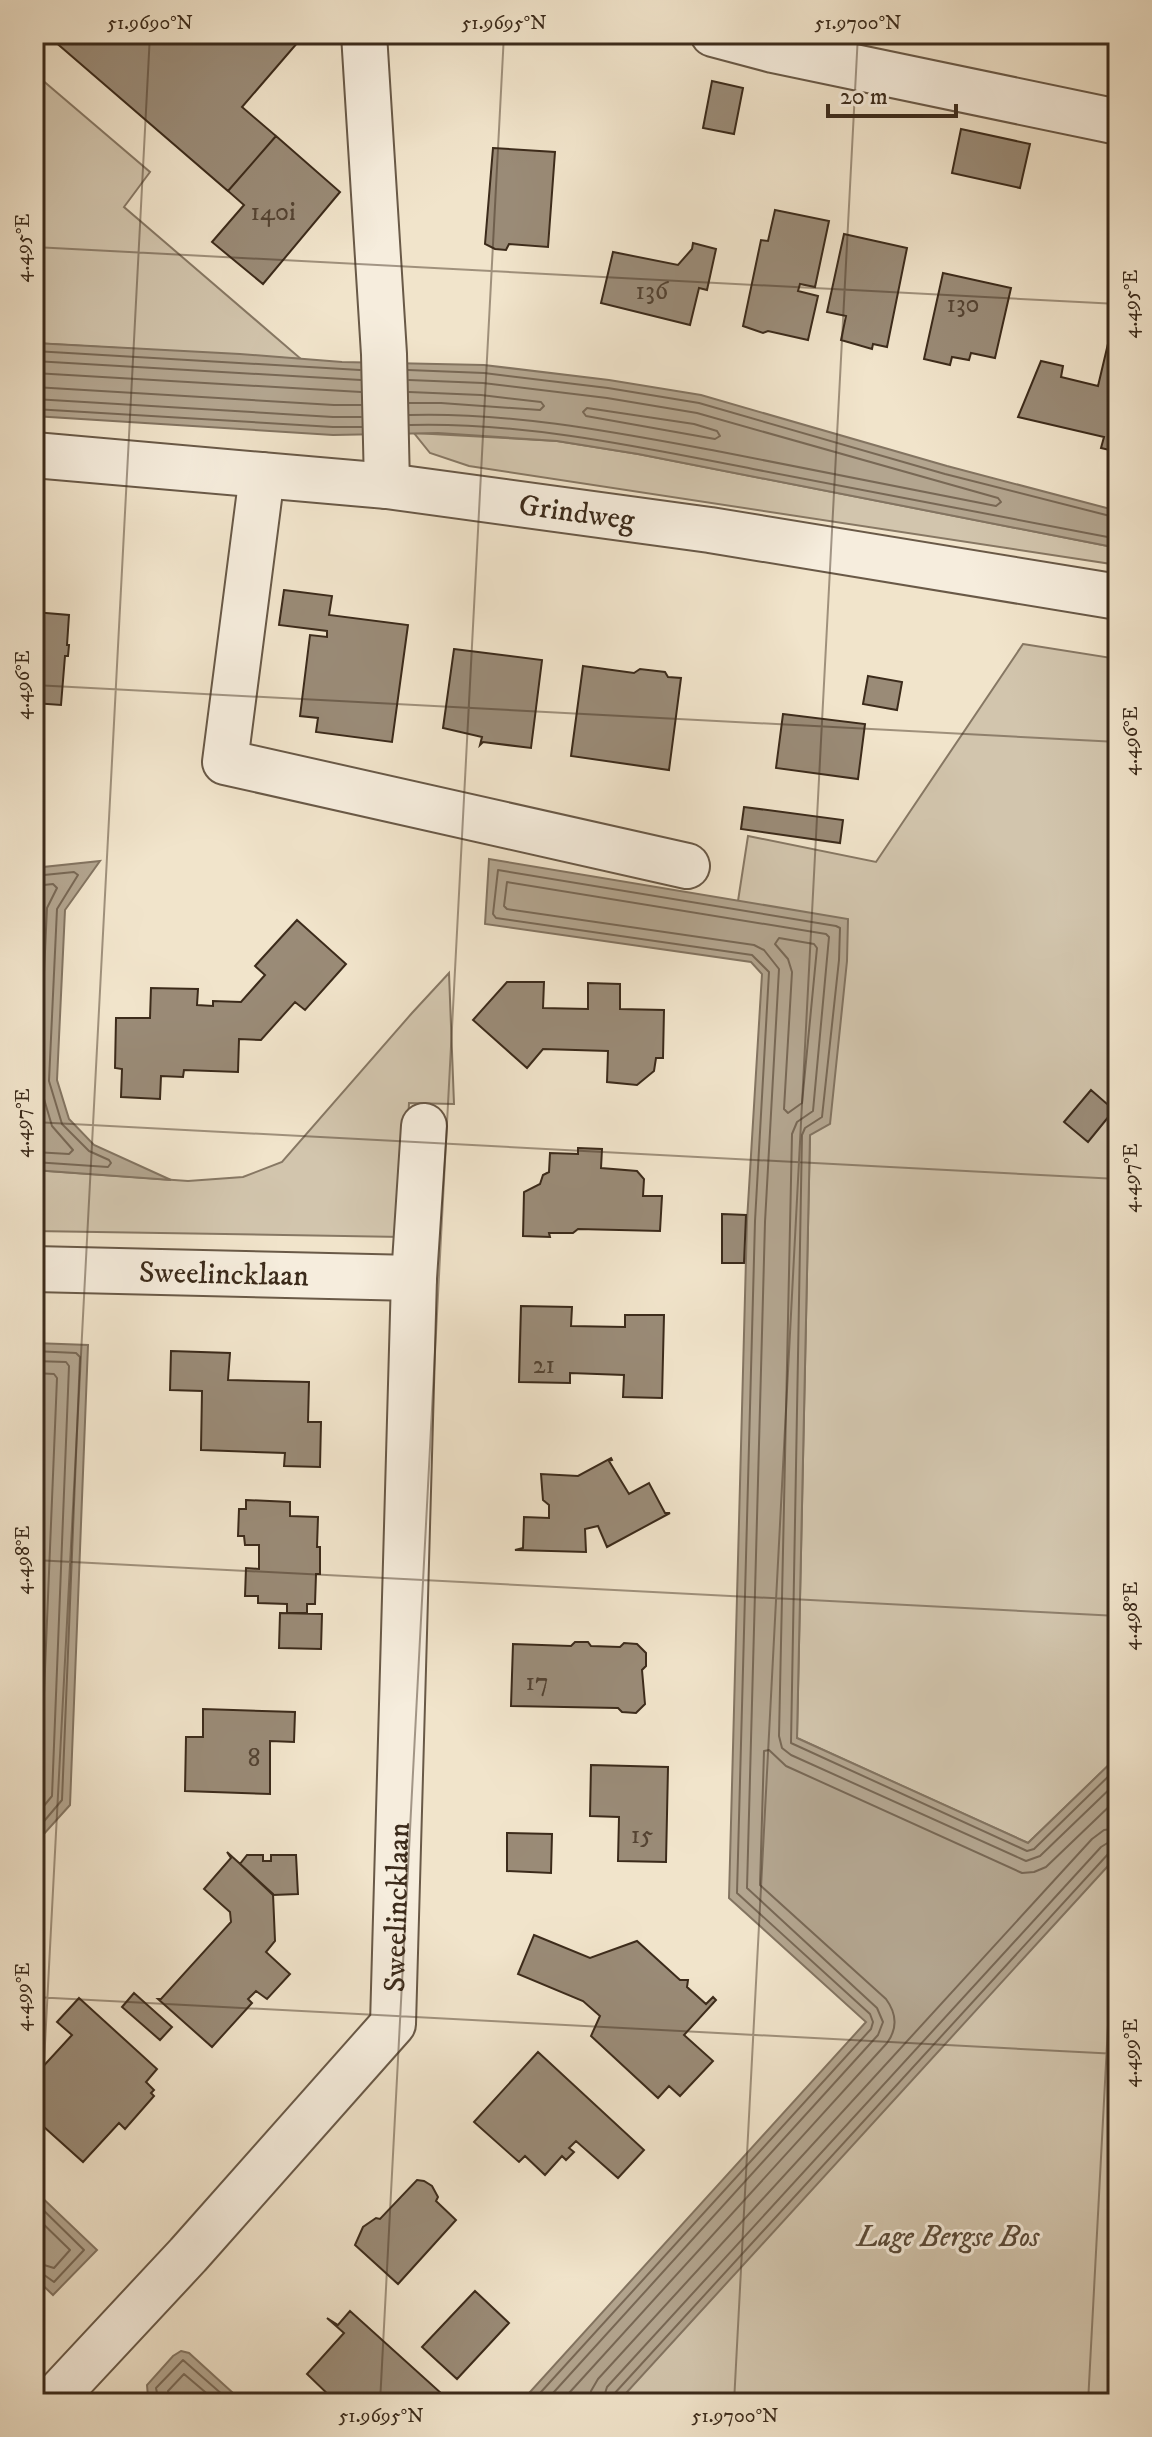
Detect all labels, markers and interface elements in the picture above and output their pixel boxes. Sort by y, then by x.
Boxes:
text: 51.9690°N [107,11,193,36]
text: 51.9695°N [461,11,547,36]
text: 51.9700°N [815,11,901,36]
scale bar [828,68,956,118]
text: 20 m [840,82,888,112]
house number: 140i [250,196,296,229]
text: 4.495°E [11,214,36,282]
text: 4.495°E [1119,270,1144,338]
house number: 136 [636,275,670,308]
house number: 130 [946,288,980,321]
street label: Grindweg [516,487,637,540]
text: 4.496°E [11,650,36,720]
text: 4.496°E [1119,706,1144,776]
text: 4.497°E [11,1088,36,1158]
text: 4.497°E [1119,1143,1144,1213]
street label: Sweelincklaan [139,1254,310,1296]
house number: 21 [533,1349,555,1382]
text: 4.498°E [11,1526,36,1595]
text: 4.498°E [1119,1582,1144,1651]
house number: 17 [525,1666,549,1699]
house number: 8 [247,1742,261,1775]
house number: 15 [631,1819,653,1852]
street label: Sweelincklaan [377,1822,419,1993]
text: 4.499°E [11,1963,36,2031]
text: 4.499°E [1119,2019,1144,2087]
park label: Lage Bergse Bos [855,2219,1040,2256]
text: 51.9695°N [338,2404,424,2429]
text: 51.9700°N [692,2404,778,2429]

